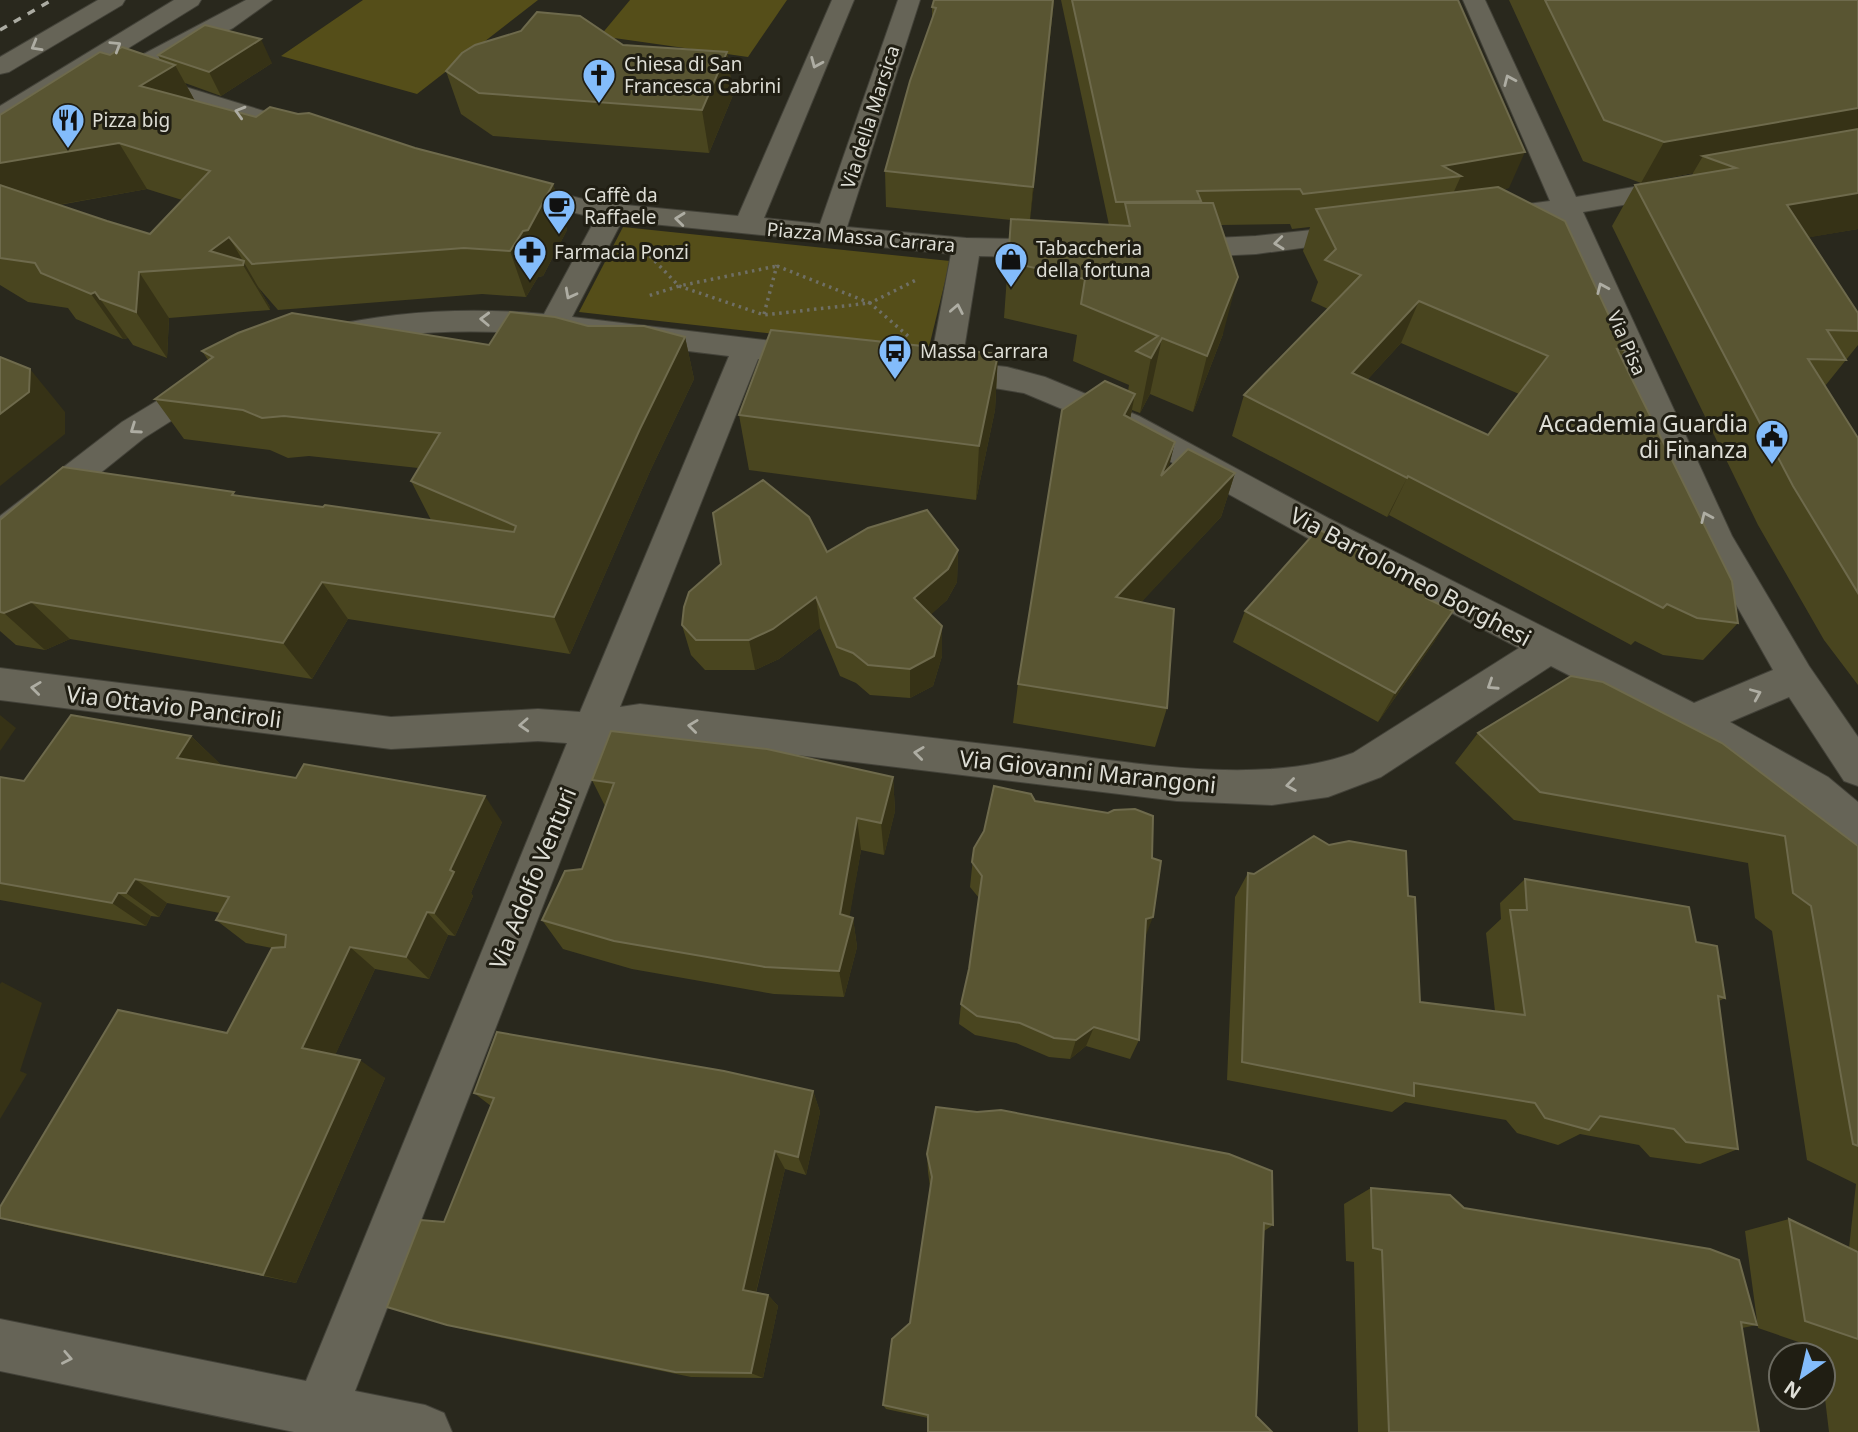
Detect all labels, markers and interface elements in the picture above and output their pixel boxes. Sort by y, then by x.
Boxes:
one-way arrow [31,38,43,51]
one-way arrow [108,41,121,54]
street label: Via della Marsica [835,42,905,192]
place label: Chiesa di San Francesca Cabrini [624,51,781,99]
church icon: Chiesa di San Francesca Cabrini [580,56,618,105]
one-way arrow [810,56,824,68]
one-way arrow [1503,75,1517,87]
restaurant icon: Pizza big [49,101,87,150]
one-way arrow [234,106,246,121]
place label: Pizza big [92,107,170,133]
place label: Caffè da Raffaele [584,182,658,230]
cafe icon: Caffè da Raffaele [540,187,578,236]
one-way arrow [674,212,685,227]
street label: Piazza Massa Carrara [766,216,956,258]
pharmacy icon: Farmacia Ponzi [511,233,549,282]
place label: Tabaccheria della fortuna [1036,235,1151,283]
one-way arrow [1273,235,1285,250]
place label: Farmacia Ponzi [554,239,689,265]
shop icon: Tabaccheria della fortuna [992,240,1030,289]
one-way arrow [1596,282,1610,295]
one-way arrow [565,287,578,299]
one-way arrow [948,303,963,315]
street label: Via Pisa [1601,307,1653,379]
one-way arrow [480,312,491,327]
bus stop icon: Massa Carrara [876,332,914,381]
place label: Massa Carrara [920,338,1048,364]
place label: Accademia Guardia di Finanza [1539,407,1748,465]
public building icon: Accademia Guardia di Finanza [1753,417,1791,466]
one-way arrow [130,421,143,433]
street label: Via Bartolomeo Borghesi [1285,499,1537,653]
one-way arrow [1700,512,1714,524]
street label: Via Ottavio Panciroli [65,677,283,735]
one-way arrow [1487,677,1500,689]
one-way arrow [31,681,42,696]
one-way arrow [1749,688,1761,702]
one-way arrow [518,718,529,733]
one-way arrow [687,719,699,734]
street label: Via Giovanni Marangoni [958,742,1218,800]
one-way arrow [913,746,925,761]
one-way arrow [1285,777,1297,792]
street label: Via Adolfo Venturi [481,782,583,974]
north arrow [1767,1341,1837,1411]
one-way arrow [61,1350,73,1365]
text: N [1779,1375,1806,1405]

